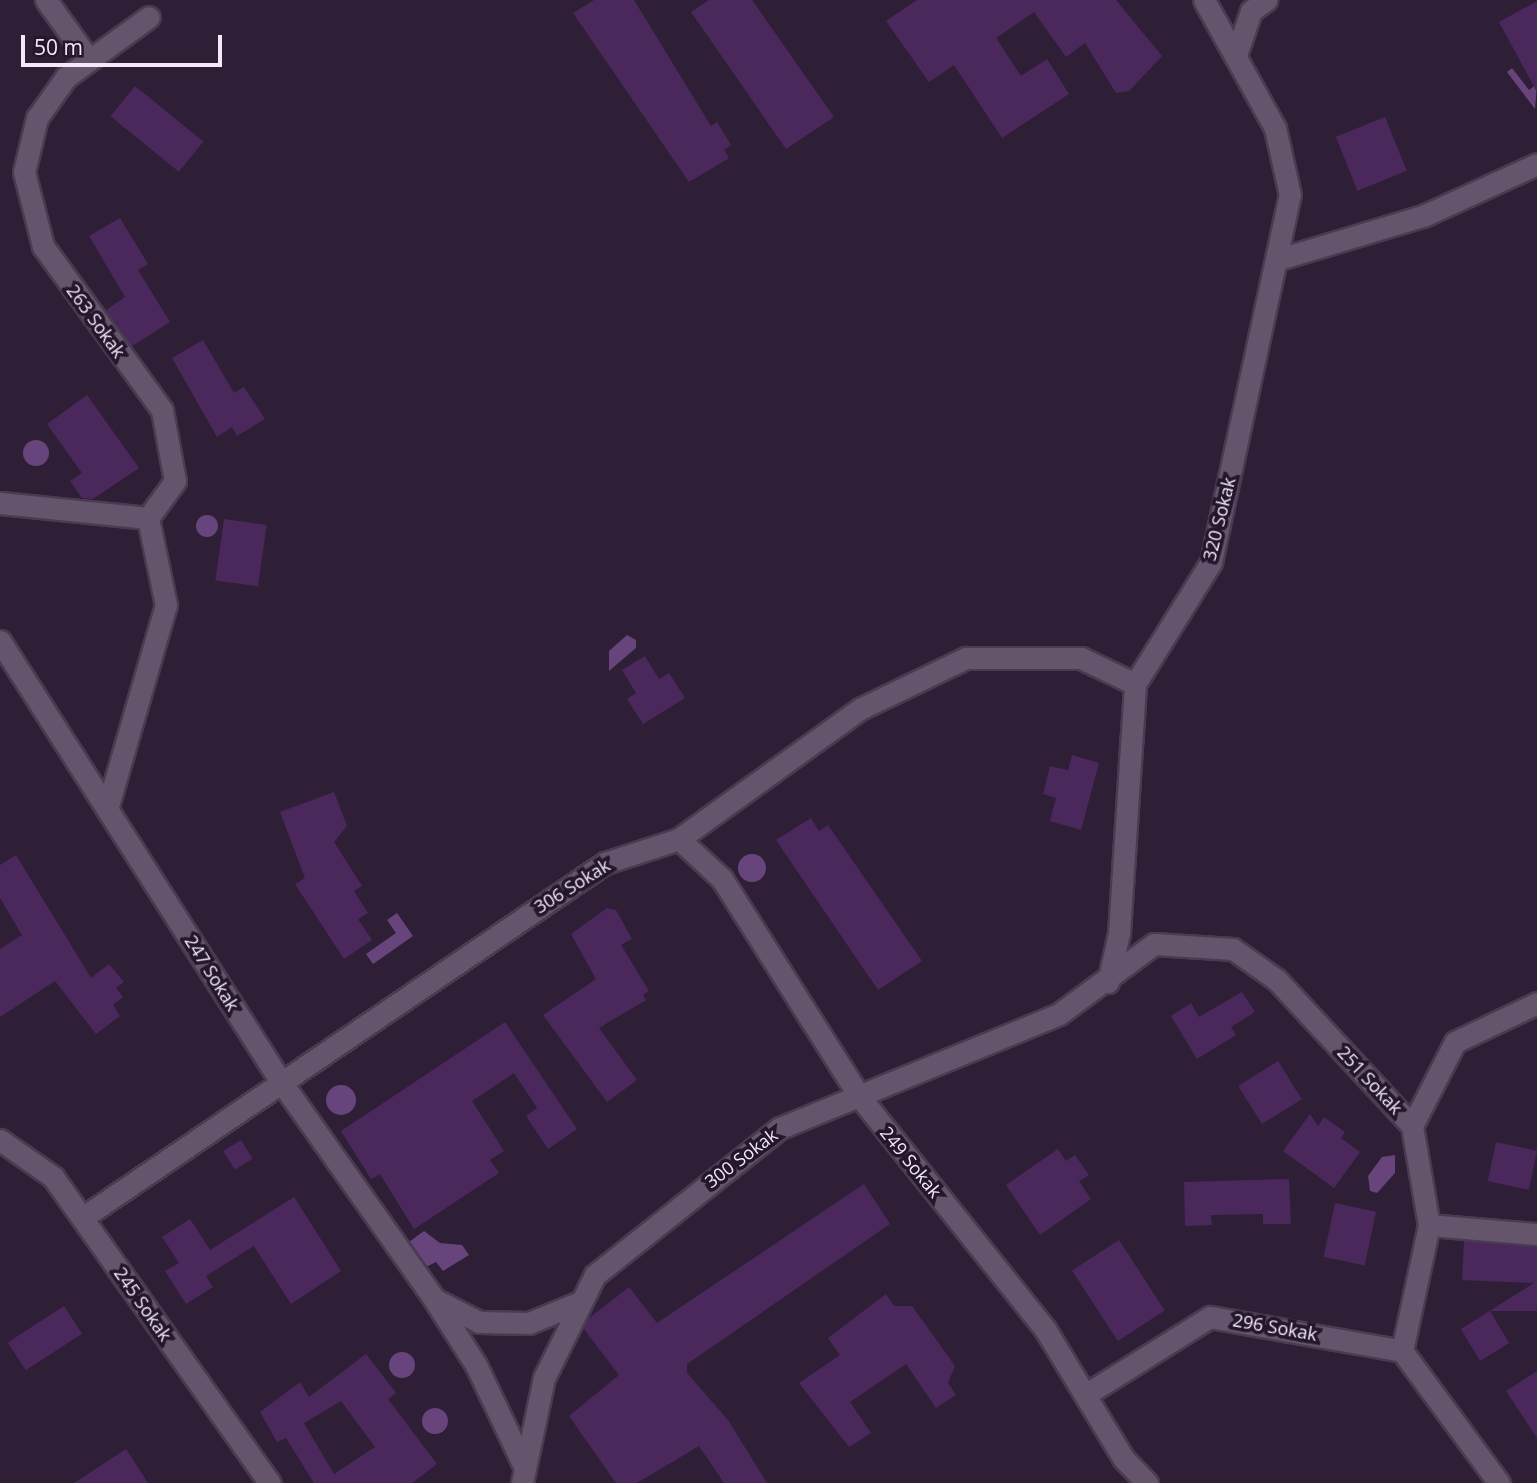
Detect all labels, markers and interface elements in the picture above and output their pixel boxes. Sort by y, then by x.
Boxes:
scale bar [24,21,226,65]
text: 50 m [34,33,83,61]
street label: 263 Sokak [62,280,130,362]
street label: 320 Sokak [1198,475,1240,563]
street label: 306 Sokak [530,854,614,918]
street label: 247 Sokak [180,931,244,1015]
street label: 251 Sokak [1333,1041,1407,1119]
street label: 249 Sokak [876,1122,946,1202]
street label: 300 Sokak [700,1124,782,1192]
street label: 245 Sokak [110,1263,176,1345]
street label: 296 Sokak [1231,1309,1319,1345]

